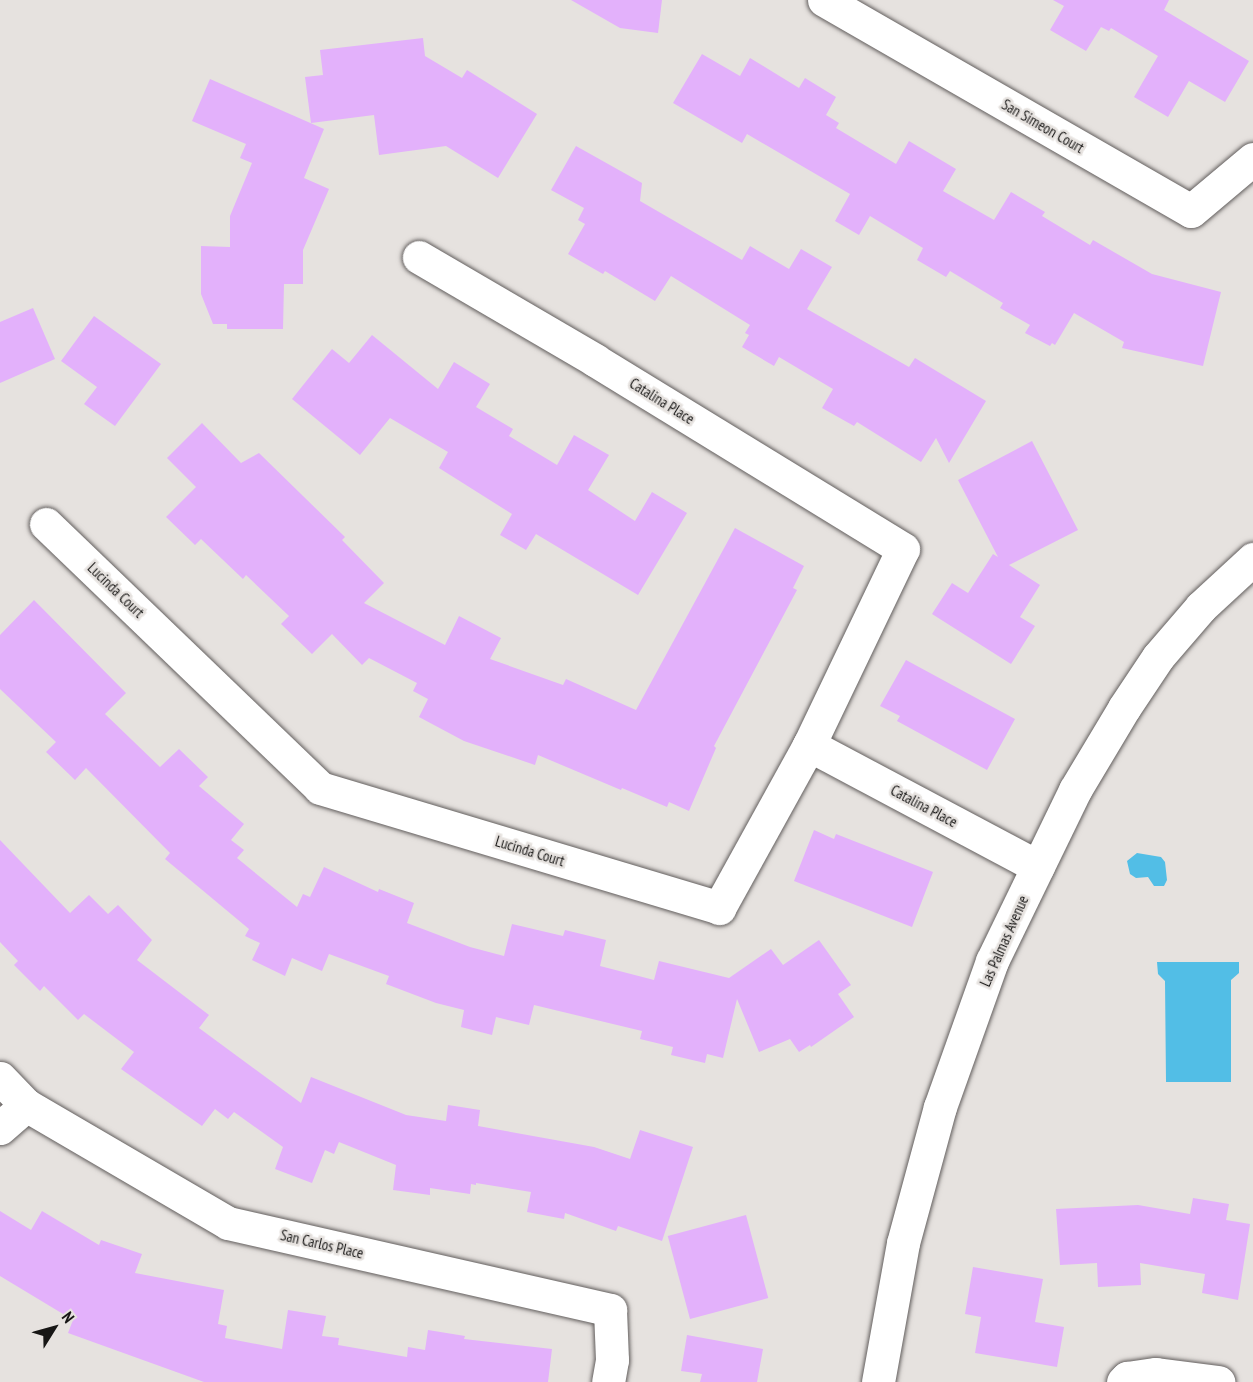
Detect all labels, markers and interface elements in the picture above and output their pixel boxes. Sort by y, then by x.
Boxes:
street label: San Simeon Court [999,95,1087,157]
street label: Catalina Place [626,374,698,428]
street label: Lucinda Court [84,559,148,621]
street label: Catalina Place [888,781,960,831]
street label: Lucinda Court [493,832,567,870]
street label: Las Palmas Avenue [976,893,1032,989]
street label: San Carlos Place [279,1226,365,1262]
north arrow [24,1298,84,1358]
text: N [58,1308,79,1327]

